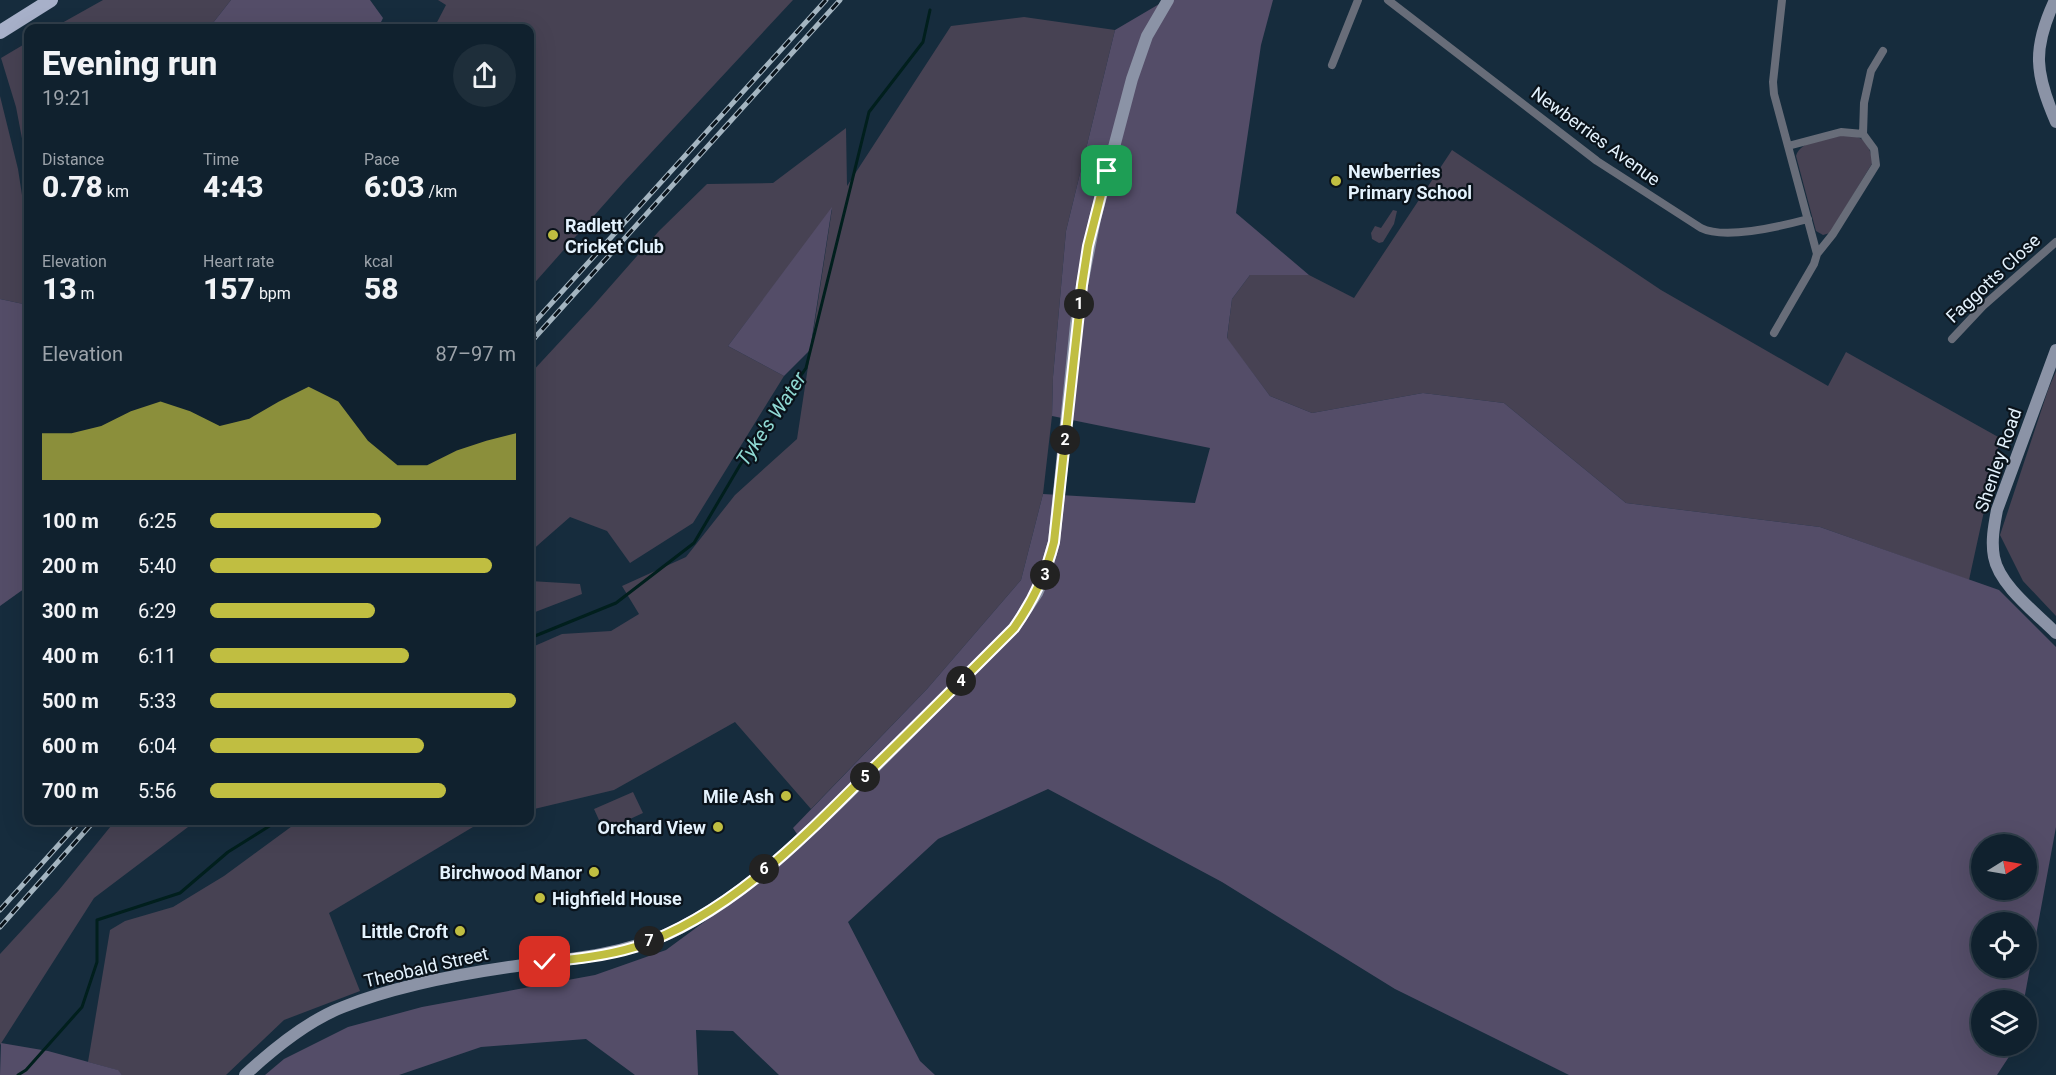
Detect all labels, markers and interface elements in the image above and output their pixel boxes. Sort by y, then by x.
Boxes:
text: Evening run [42,44,217,83]
button: share [453,44,516,107]
street label: Newberries Avenue [1527,82,1665,190]
text: 19:21 [42,86,92,110]
pin [1081,145,1132,196]
text: Distance [42,150,104,169]
text: Time [203,150,239,169]
text: Pace [364,150,400,169]
icon: arrive [1090,154,1123,187]
place label: Newberries Primary School [1348,161,1472,203]
text: 0.78 [42,169,103,204]
text: 4:43 [203,169,264,204]
text: 6:03 [364,169,425,204]
marker: Newberries Primary School [1329,174,1343,188]
text: km [103,182,129,201]
text: /km [425,182,457,201]
place label: Radlett Cricket Club [565,215,664,257]
marker: Radlett Cricket Club [546,228,560,242]
street label: Faggotts Close [1942,229,2044,327]
text: Elevation [42,252,107,271]
text: Heart rate [203,252,274,271]
text: kcal [364,252,393,271]
text: 13 [42,271,77,306]
text: 157 [203,271,255,306]
text: 58 [364,271,399,306]
text: m [77,284,95,303]
text: bpm [255,284,291,303]
pin: 1 [1064,289,1094,319]
text: 1 [1074,294,1084,313]
text: Elevation [42,342,123,366]
text: 87–97 m [435,342,516,366]
water label: Tyke's Water [731,366,812,470]
street label: Shenley Road [1970,405,2026,515]
pin: 2 [1050,425,1080,455]
text: 2 [1060,430,1070,449]
text: 100 m [42,509,99,533]
text: 6:25 [138,509,177,533]
text: 200 m [42,554,99,578]
text: 5:40 [138,554,177,578]
pin: 3 [1030,560,1060,590]
text: 3 [1040,565,1050,584]
text: 300 m [42,599,99,623]
text: 6:29 [138,599,177,623]
text: 400 m [42,644,99,668]
text: 6:11 [138,644,177,668]
pin: 4 [946,666,976,696]
text: 4 [956,671,966,690]
text: 500 m [42,689,99,713]
text: 5:33 [138,689,177,713]
text: 600 m [42,734,99,758]
text: 6:04 [138,734,177,758]
pin: 5 [850,762,880,792]
text: 5 [860,767,870,786]
text: 700 m [42,779,99,803]
text: 5:56 [138,779,177,803]
place label: Mile Ash [703,786,774,807]
marker: Mile Ash [779,789,793,803]
place label: Orchard View [598,817,706,838]
marker: Orchard View [711,820,725,834]
north arrow [1971,834,2037,900]
map controls [1971,834,2037,1056]
pin: 6 [749,854,779,884]
text: 6 [759,859,769,878]
place label: Birchwood Manor [439,862,582,883]
marker: Birchwood Manor [587,865,601,879]
place label: Highfield House [552,888,682,909]
marker: Highfield House [533,891,547,905]
button: locate [1971,912,2037,978]
place label: Little Croft [362,921,448,942]
marker: Little Croft [453,924,467,938]
pin: 7 [634,926,664,956]
text: 7 [644,931,654,950]
pin [519,936,570,987]
street label: Theobald Street [362,942,490,991]
icon: check [528,945,561,978]
button: layers [1971,990,2037,1056]

